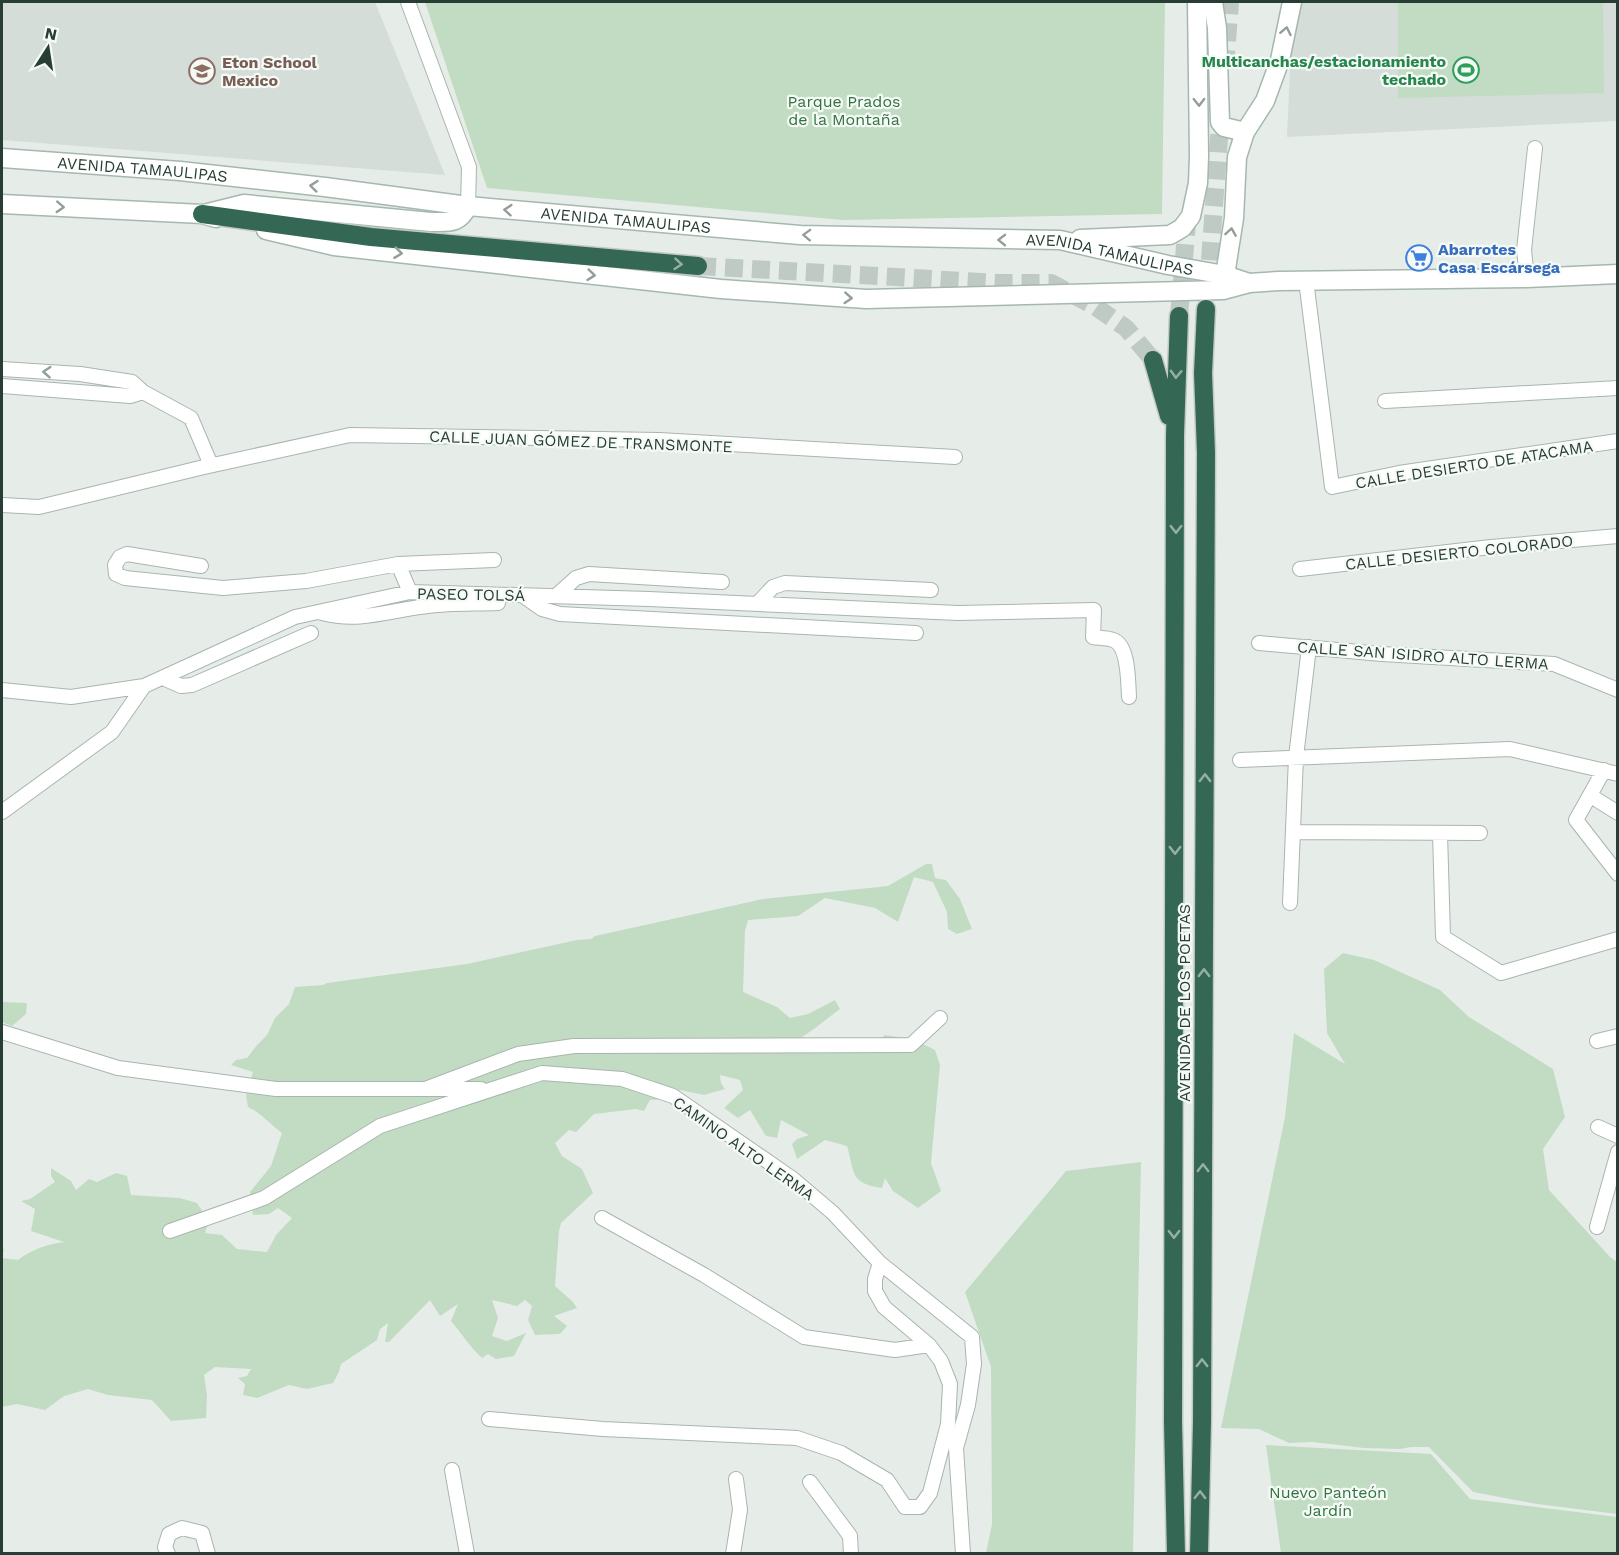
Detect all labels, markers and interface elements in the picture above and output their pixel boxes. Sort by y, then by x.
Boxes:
north arrow [18,18,78,78]
text: N [43,23,59,44]
one-way arrow [1279,27,1292,37]
place label: Multicanchas/estacionamiento techado [1201,52,1446,89]
place label: Eton School Mexico [222,53,318,90]
sports icon: Multicanchas/estacionamiento techado [1451,55,1481,85]
school or university icon: Eton School Mexico [187,56,217,86]
park label: Parque Prados de la Montaña [788,92,900,129]
one-way arrow [1193,97,1205,106]
street label: AVENIDA TAMAULIPAS [57,153,229,186]
one-way arrow [310,180,319,193]
one-way arrow [55,200,64,213]
street label: AVENIDA TAMAULIPAS [540,203,712,237]
one-way arrow [503,204,513,217]
one-way arrow [1225,228,1237,237]
one-way arrow [802,229,811,242]
street label: AVENIDA TAMAULIPAS [1025,230,1195,279]
one-way arrow [997,234,1006,247]
place label: Abarrotes Casa Escársega [1438,240,1561,277]
supermarket icon: Abarrotes Casa Escársega [1404,243,1434,273]
one-way arrow [393,246,402,259]
one-way arrow [673,257,683,270]
one-way arrow [587,269,596,281]
one-way arrow [844,291,853,304]
one-way arrow [43,365,52,378]
one-way arrow [1170,370,1182,379]
street label: CALLE JUAN GÓMEZ DE TRANSMONTE [429,427,733,456]
street label: CALLE DESIERTO DE ATACAMA [1354,436,1595,493]
one-way arrow [1170,524,1182,533]
street label: CALLE DESIERTO COLORADO [1344,531,1574,574]
street label: PASEO TOLSÁ [417,584,526,605]
street label: CALLE SAN ISIDRO ALTO LERMA [1296,637,1550,674]
one-way arrow [1199,773,1211,782]
one-way arrow [1169,845,1181,854]
street label: AVENIDA DE LOS POETAS [1175,904,1194,1102]
one-way arrow [1198,968,1210,977]
street label: CAMINO ALTO LERMA [669,1092,818,1205]
one-way arrow [1197,1163,1209,1172]
one-way arrow [1168,1229,1180,1238]
one-way arrow [1196,1358,1208,1367]
park label: Nuevo Panteón Jardín [1269,1483,1387,1520]
one-way arrow [1194,1491,1206,1500]

